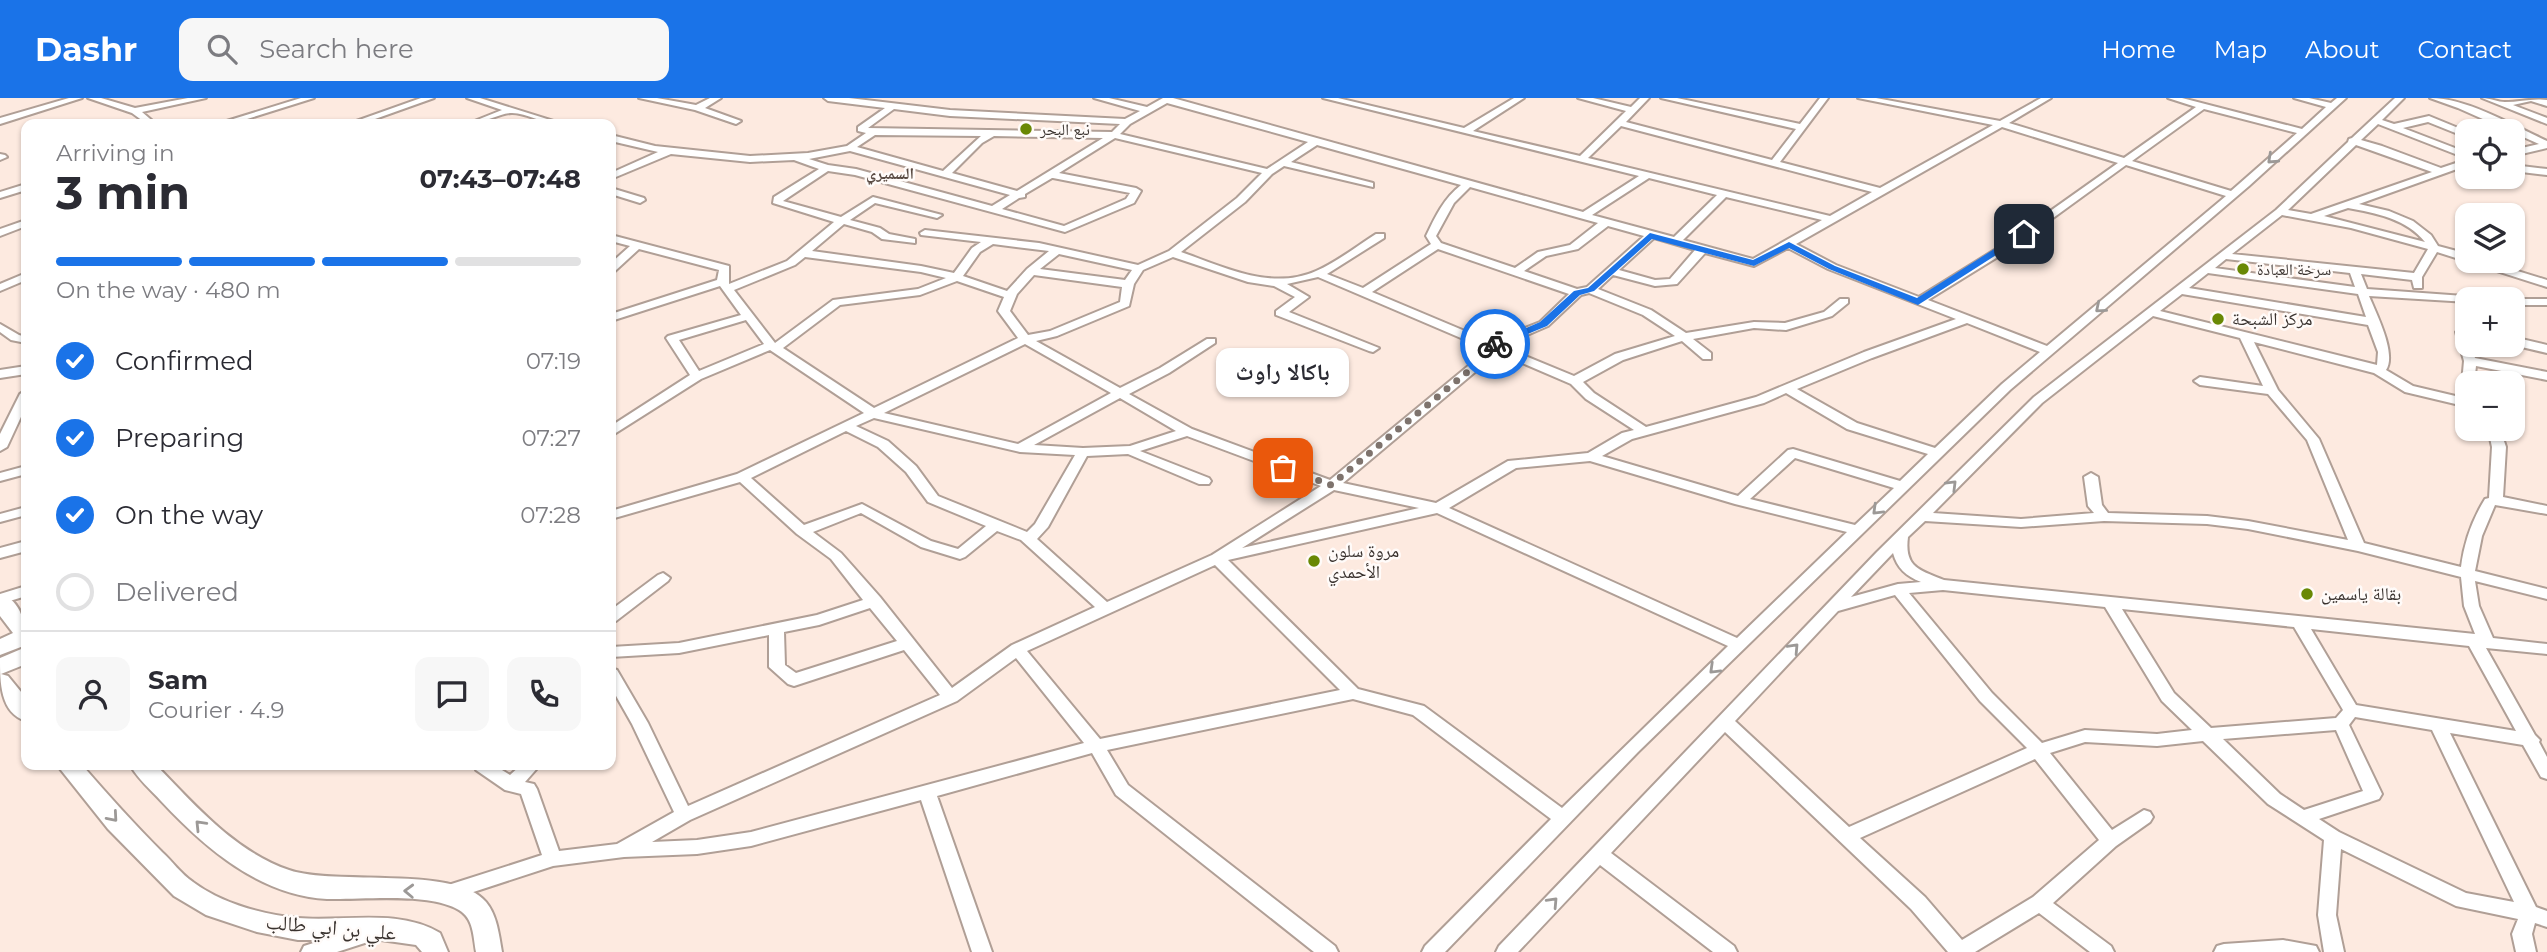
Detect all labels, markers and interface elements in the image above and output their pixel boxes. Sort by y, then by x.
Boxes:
search box [179,18,669,81]
text: Dashr [35,29,137,69]
icon: search [203,30,241,68]
text: Search here [259,33,414,65]
text: Home [2101,35,2176,64]
text: Map [2214,35,2267,64]
text: About [2305,35,2379,64]
text: Contact [2417,35,2512,64]
map controls [2455,119,2525,441]
button: locate [2455,119,2525,189]
place label: نبع البحر [1039,120,1090,140]
marker: نبع البحر [1018,121,1034,137]
text: Arriving in [56,139,175,167]
one-way arrow [2267,151,2280,164]
text: 07:43–07:48 [419,163,581,195]
text: 3 min [56,164,190,221]
district label: السميري [866,164,914,185]
button: layers [2455,203,2525,273]
pin [1994,204,2054,264]
icon: home [2005,215,2043,253]
place label: سرخة العبادة [2257,260,2331,279]
marker: سرخة العبادة [2235,261,2251,277]
text: On the way · 480 m [56,276,281,304]
button: + [2455,287,2525,357]
one-way arrow [2095,299,2107,312]
place label: مركز الشبحة [2232,308,2312,330]
courier [1460,309,1530,379]
marker: مركز الشبحة [2210,311,2226,327]
icon: bike [1476,325,1514,363]
icon: check [56,342,94,380]
text: Confirmed [115,345,254,377]
text: 07:19 [526,347,581,375]
callout: باكالا راوث [1216,349,1350,398]
text: باكالا راوث [1235,358,1330,386]
button: − [2455,371,2525,441]
icon: check [56,419,94,457]
text: Preparing [115,422,244,454]
text: 07:27 [521,424,581,452]
pin [1253,438,1313,498]
icon: bag [1264,449,1302,487]
one-way arrow [1944,480,1957,493]
icon: check [56,496,94,534]
text: On the way [115,499,263,531]
text: 07:28 [520,501,581,529]
one-way arrow [1872,502,1885,515]
place label: مروة سلون الأحمدي [1328,540,1399,587]
marker: مروة سلون الأحمدي [1306,553,1322,569]
text: Delivered [115,576,239,608]
place label: بقالة ياسمين [2321,583,2401,605]
marker: بقالة ياسمين [2299,586,2315,602]
one-way arrow [1785,643,1798,656]
button: person [56,657,130,731]
button: chat [415,657,489,731]
button: phone [507,657,581,731]
one-way arrow [1709,660,1722,673]
text: Sam [148,664,208,696]
text: Courier · 4.9 [148,696,284,724]
one-way arrow [105,809,117,822]
one-way arrow [195,820,208,833]
one-way arrow [403,884,414,899]
one-way arrow [1545,897,1558,910]
street label: علي بن ابي طالب [264,909,398,950]

